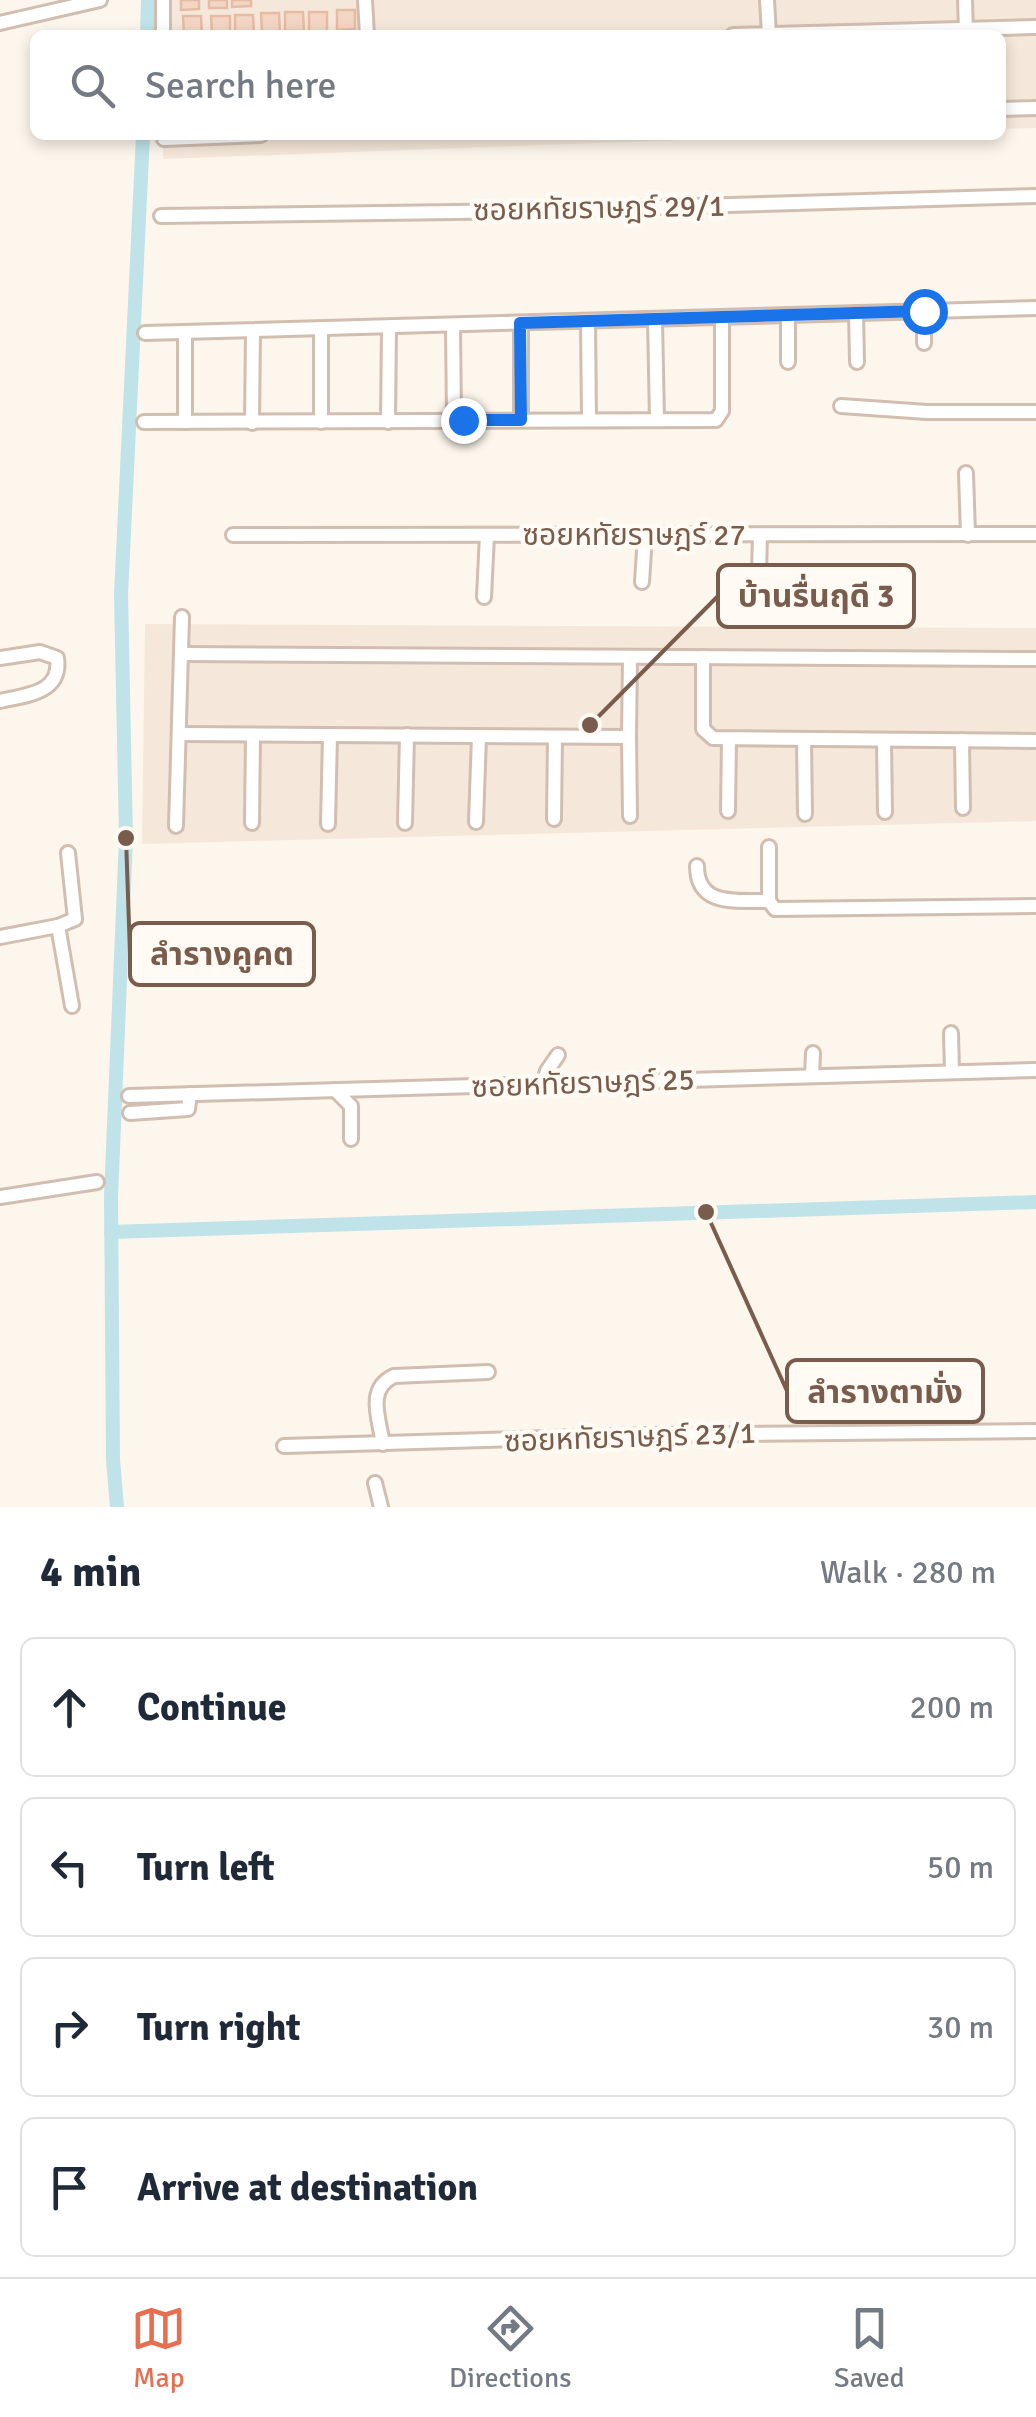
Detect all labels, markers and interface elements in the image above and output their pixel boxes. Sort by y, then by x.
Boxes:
search box [30,30,1006,140]
icon: search [65,58,120,113]
text: Search here [145,62,337,109]
street label: ซอยหทัยราษฎร์ 29/1 [473,188,725,229]
route start [902,289,948,335]
route end [441,398,487,444]
street label: ซอยหทัยราษฎร์ 27 [522,517,746,554]
callout: บ้านรื่นฤดี 3 [718,565,914,627]
text: บ้านรื่นฤดี 3 [738,573,894,616]
callout: ลำรางคูคต [130,923,314,985]
text: ลำรางคูคต [150,935,294,974]
street label: ซอยหทัยราษฎร์ 25 [471,1061,695,1106]
callout: ลำรางตามั่ง [787,1360,983,1422]
text: ลำรางตามั่ง [807,1370,963,1412]
street label: ซอยหทัยราษฎร์ 23/1 [503,1415,757,1460]
text: 4 min [40,1547,141,1598]
text: Walk · 280 m [820,1553,996,1592]
icon: ahead [42,1680,97,1735]
text: Continue [137,1684,287,1731]
text: 200 m [910,1688,994,1727]
icon: left [42,1840,97,1895]
text: Turn left [137,1844,275,1891]
text: 50 m [927,1848,994,1887]
icon: right [42,2000,97,2055]
text: Turn right [137,2004,301,2051]
text: 30 m [927,2008,994,2047]
icon: arrive [42,2160,97,2215]
text: Arrive at destination [137,2164,478,2211]
tab: Map [131,2301,186,2395]
tab: Directions [449,2301,571,2395]
tab: Saved [834,2301,905,2395]

